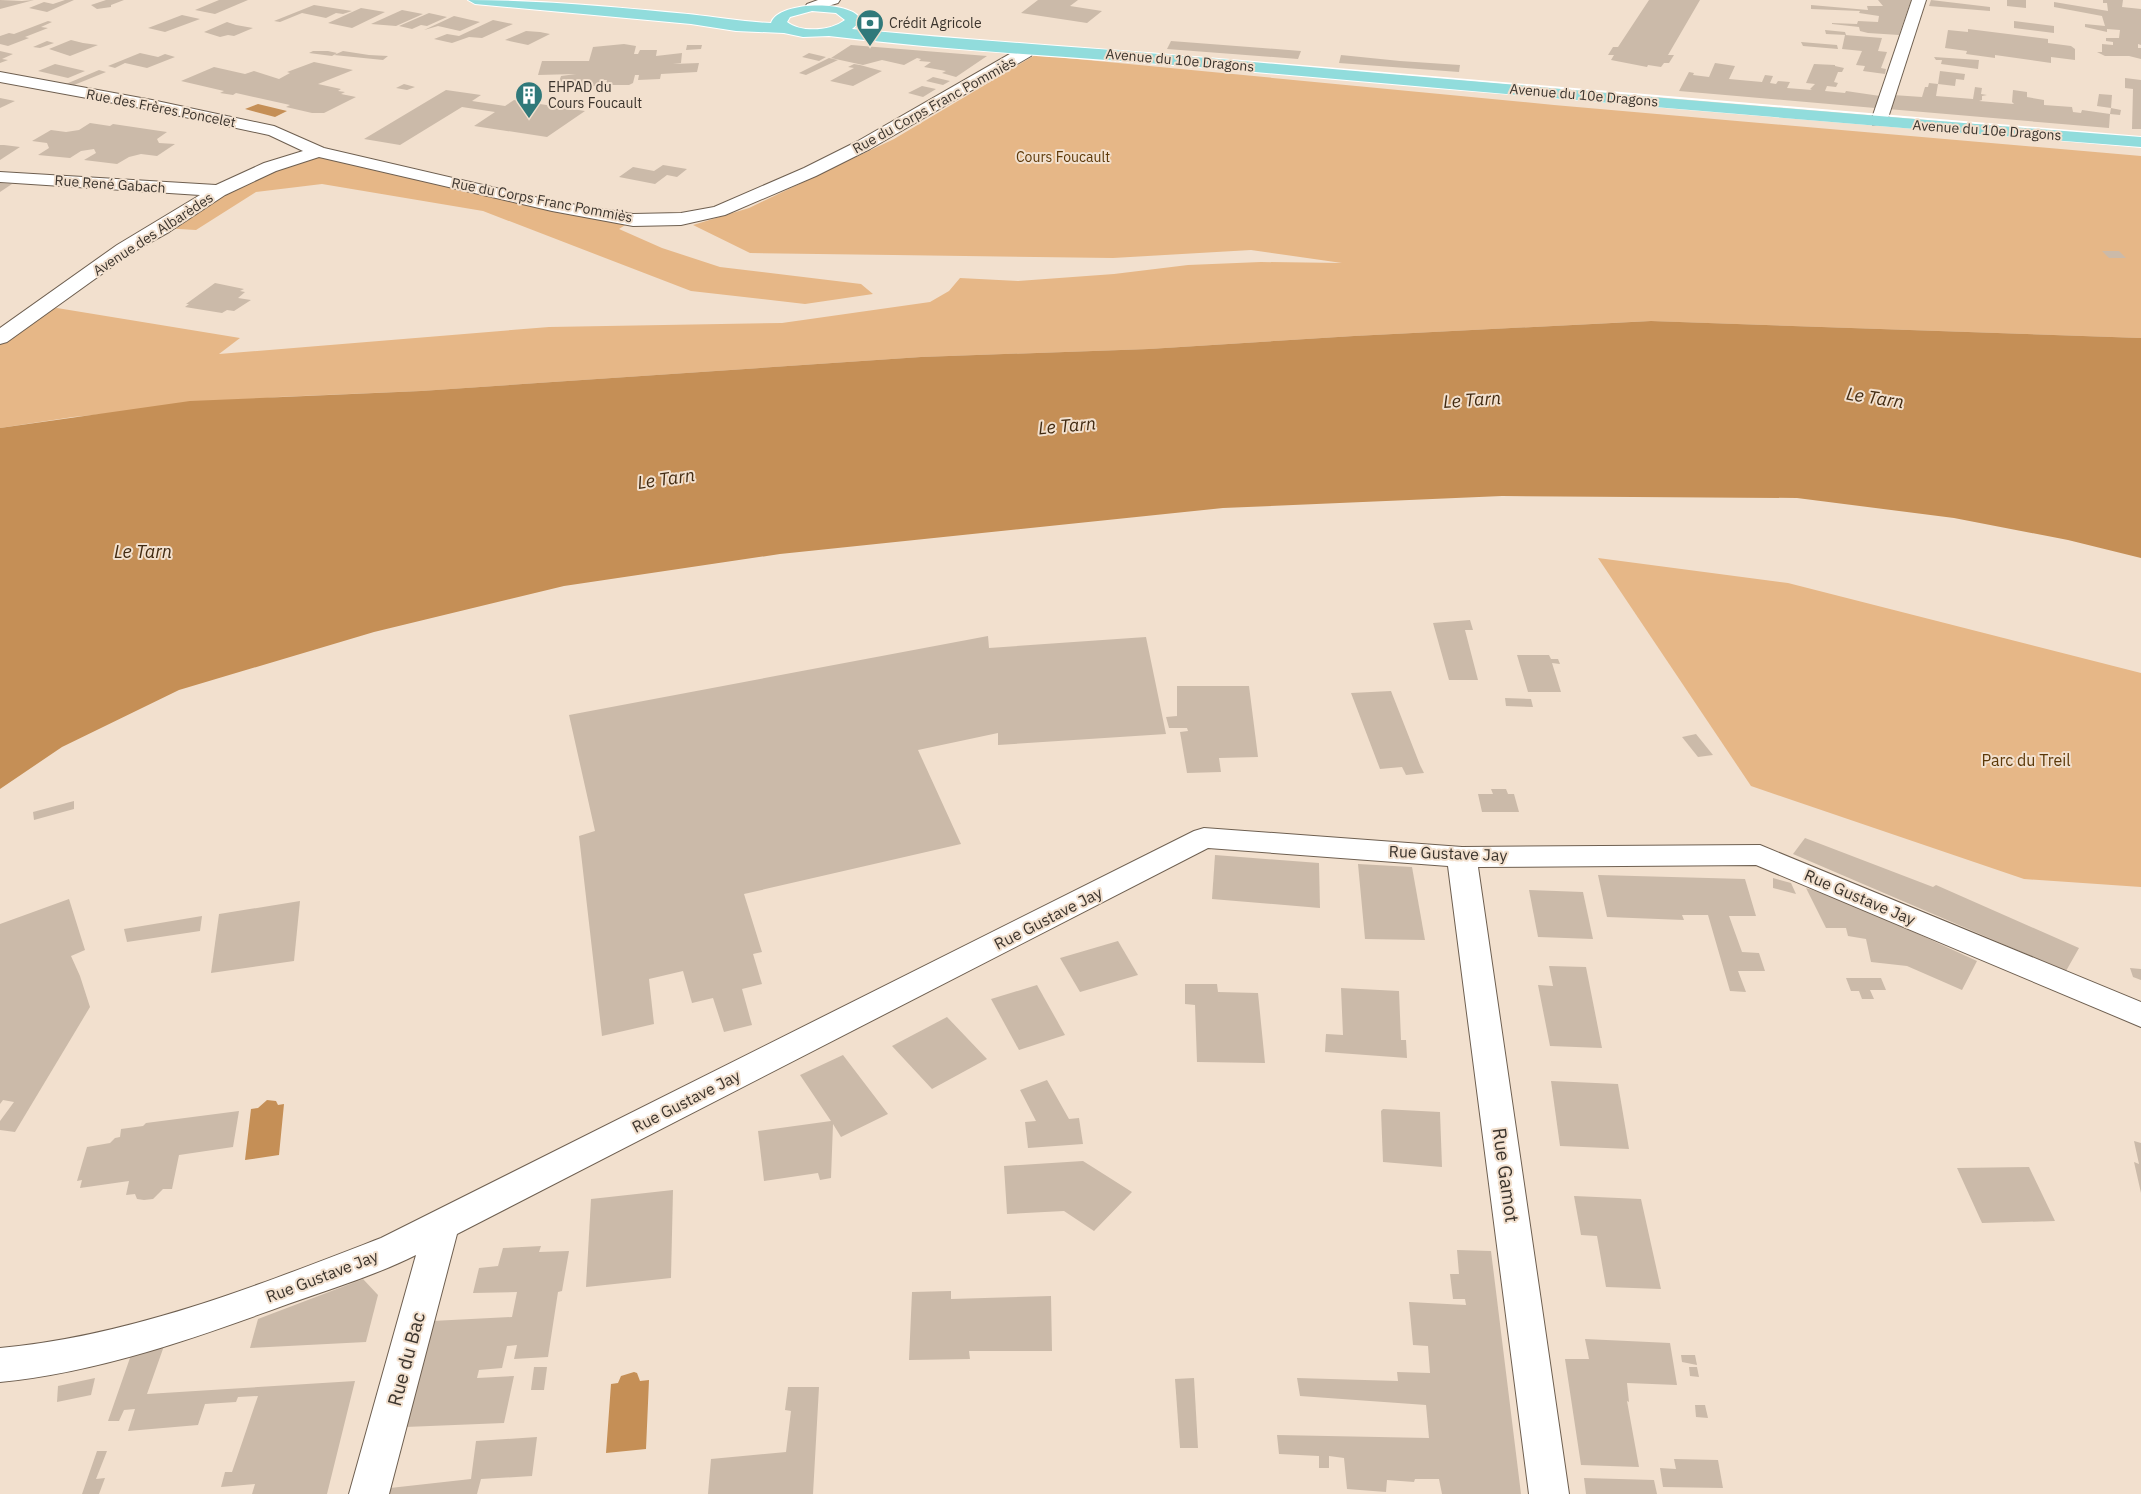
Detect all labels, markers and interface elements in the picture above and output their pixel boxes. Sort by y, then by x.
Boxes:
bank icon: Crédit Agricole [855,8,885,47]
place label: Crédit Agricole [889,14,982,32]
street label: Avenue du 10e Dragons [1105,45,1255,75]
street label: Rue du Corps Franc Pommiès [849,52,1019,157]
place label: EHPAD du Cours Foucault [548,78,642,112]
building icon: EHPAD du Cours Foucault [514,80,544,119]
street label: Avenue du 10e Dragons [1509,80,1659,110]
street label: Rue des Frères Poncelet [85,85,237,131]
street label: Avenue du 10e Dragons [1912,116,2062,144]
park label: Cours Foucault [1016,148,1110,166]
street label: Rue René Gabach [54,171,166,197]
street label: Rue du Corps Franc Pommiès [450,174,634,226]
street label: Avenue des Albarèdes [90,188,217,280]
water label: Le Tarn [1845,382,1906,413]
water label: Le Tarn [1442,386,1502,413]
water label: Le Tarn [1037,412,1097,439]
water label: Le Tarn [636,463,696,494]
water label: Le Tarn [114,540,172,563]
park label: Parc du Treil [1981,750,2071,770]
street label: Rue Gustave Jay [1388,841,1508,865]
street label: Rue Gustave Jay [1801,865,1919,929]
street label: Rue Gustave Jay [991,882,1105,954]
street label: Rue Gustave Jay [629,1065,743,1137]
street label: Rue Gamot [1487,1126,1525,1224]
street label: Rue Gustave Jay [263,1245,381,1307]
street label: Rue du Bac [382,1309,430,1409]

